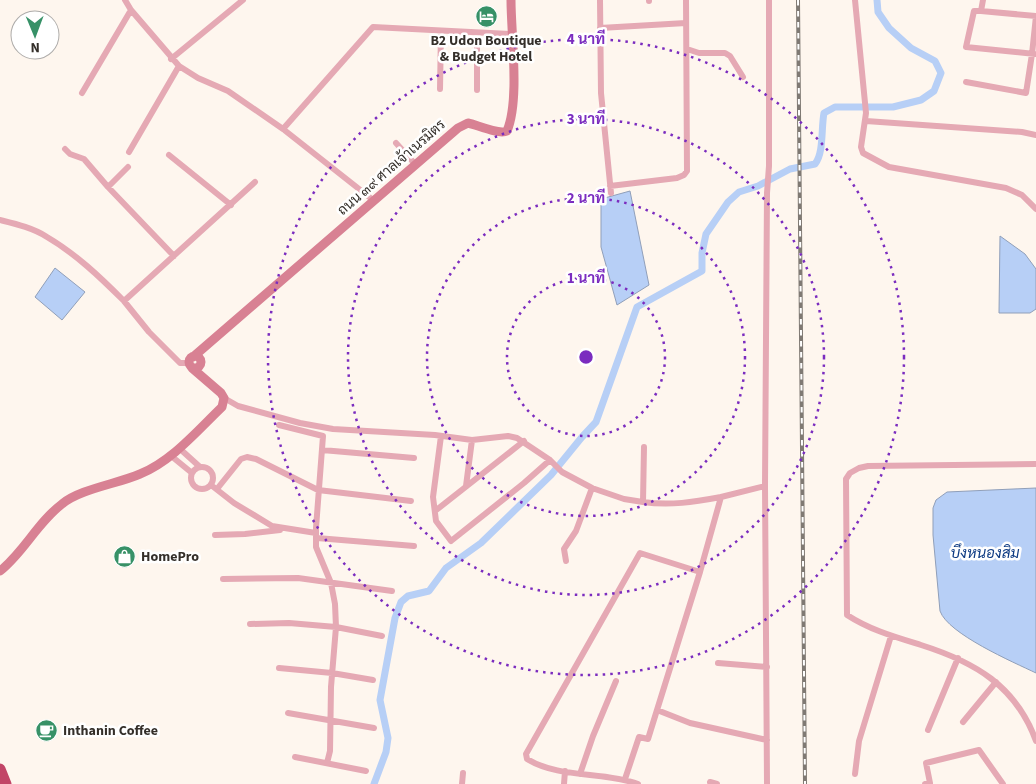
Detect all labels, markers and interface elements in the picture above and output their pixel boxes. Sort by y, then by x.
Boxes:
hotel icon: B2 Udon Boutique & Budget Hotel [474,5,498,29]
north arrow [10,10,60,60]
text: 4 นาที [567,29,605,50]
place label: B2 Udon Boutique & Budget Hotel [430,31,542,67]
text: N [30,37,40,57]
text: 3 นาที [567,109,605,130]
street label: ถนน ๓๙ ศาลเจ้าเนรมิตร [333,115,450,220]
text: 2 นาที [567,188,605,209]
text: 1 นาที [567,268,605,289]
centre of rings [577,348,595,366]
water label: บึงหนองสิม [950,543,1020,564]
shop icon: HomePro [113,544,137,568]
place label: HomePro [141,547,199,567]
cafe icon: Inthanin Coffee [35,718,59,742]
place label: Inthanin Coffee [63,721,158,741]

